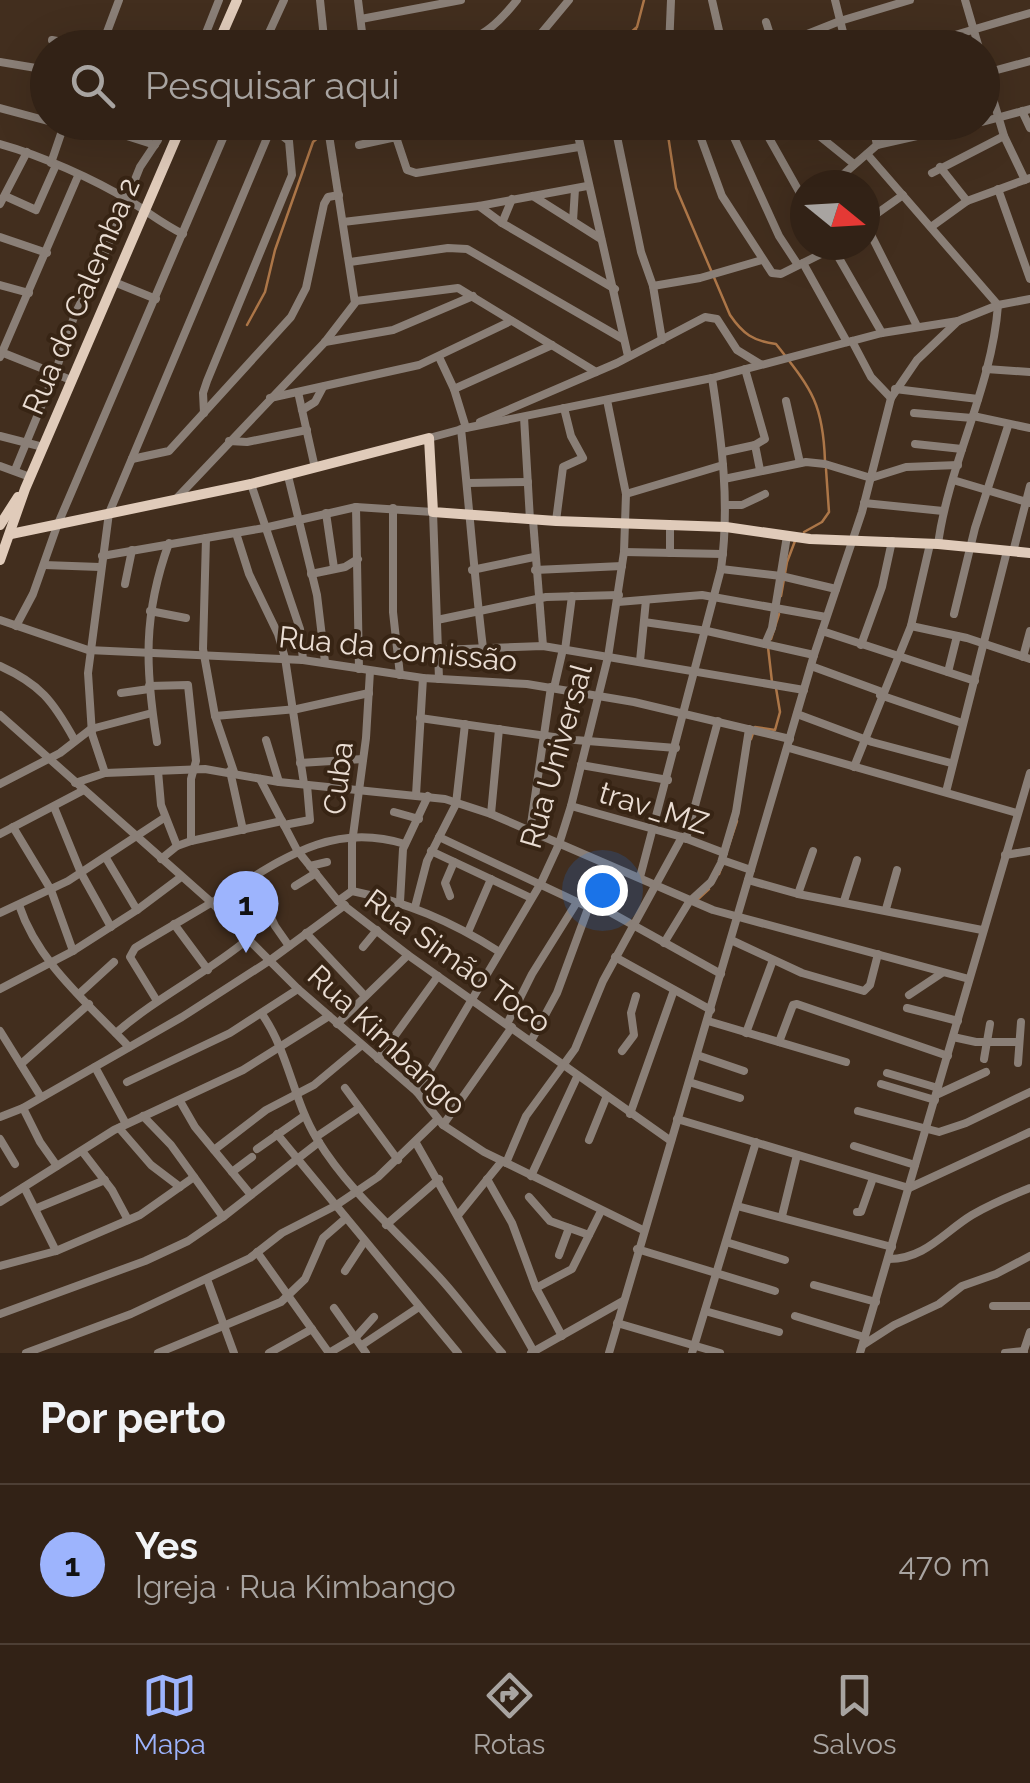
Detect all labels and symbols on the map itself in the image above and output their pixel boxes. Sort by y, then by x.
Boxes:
north arrow [790,170,880,260]
street label: Rua do Calemba 2 [15,172,147,420]
street label: Rua da Comissão [277,619,519,679]
street label: Rua Universal [513,659,599,852]
street label: Cuba [316,740,360,816]
street label: trav_MZ [595,775,713,841]
your location [577,865,628,916]
pin: 1 [214,870,278,953]
street label: Rua Simão Toco [358,882,558,1040]
street label: Rua Kimbango [301,958,473,1122]

